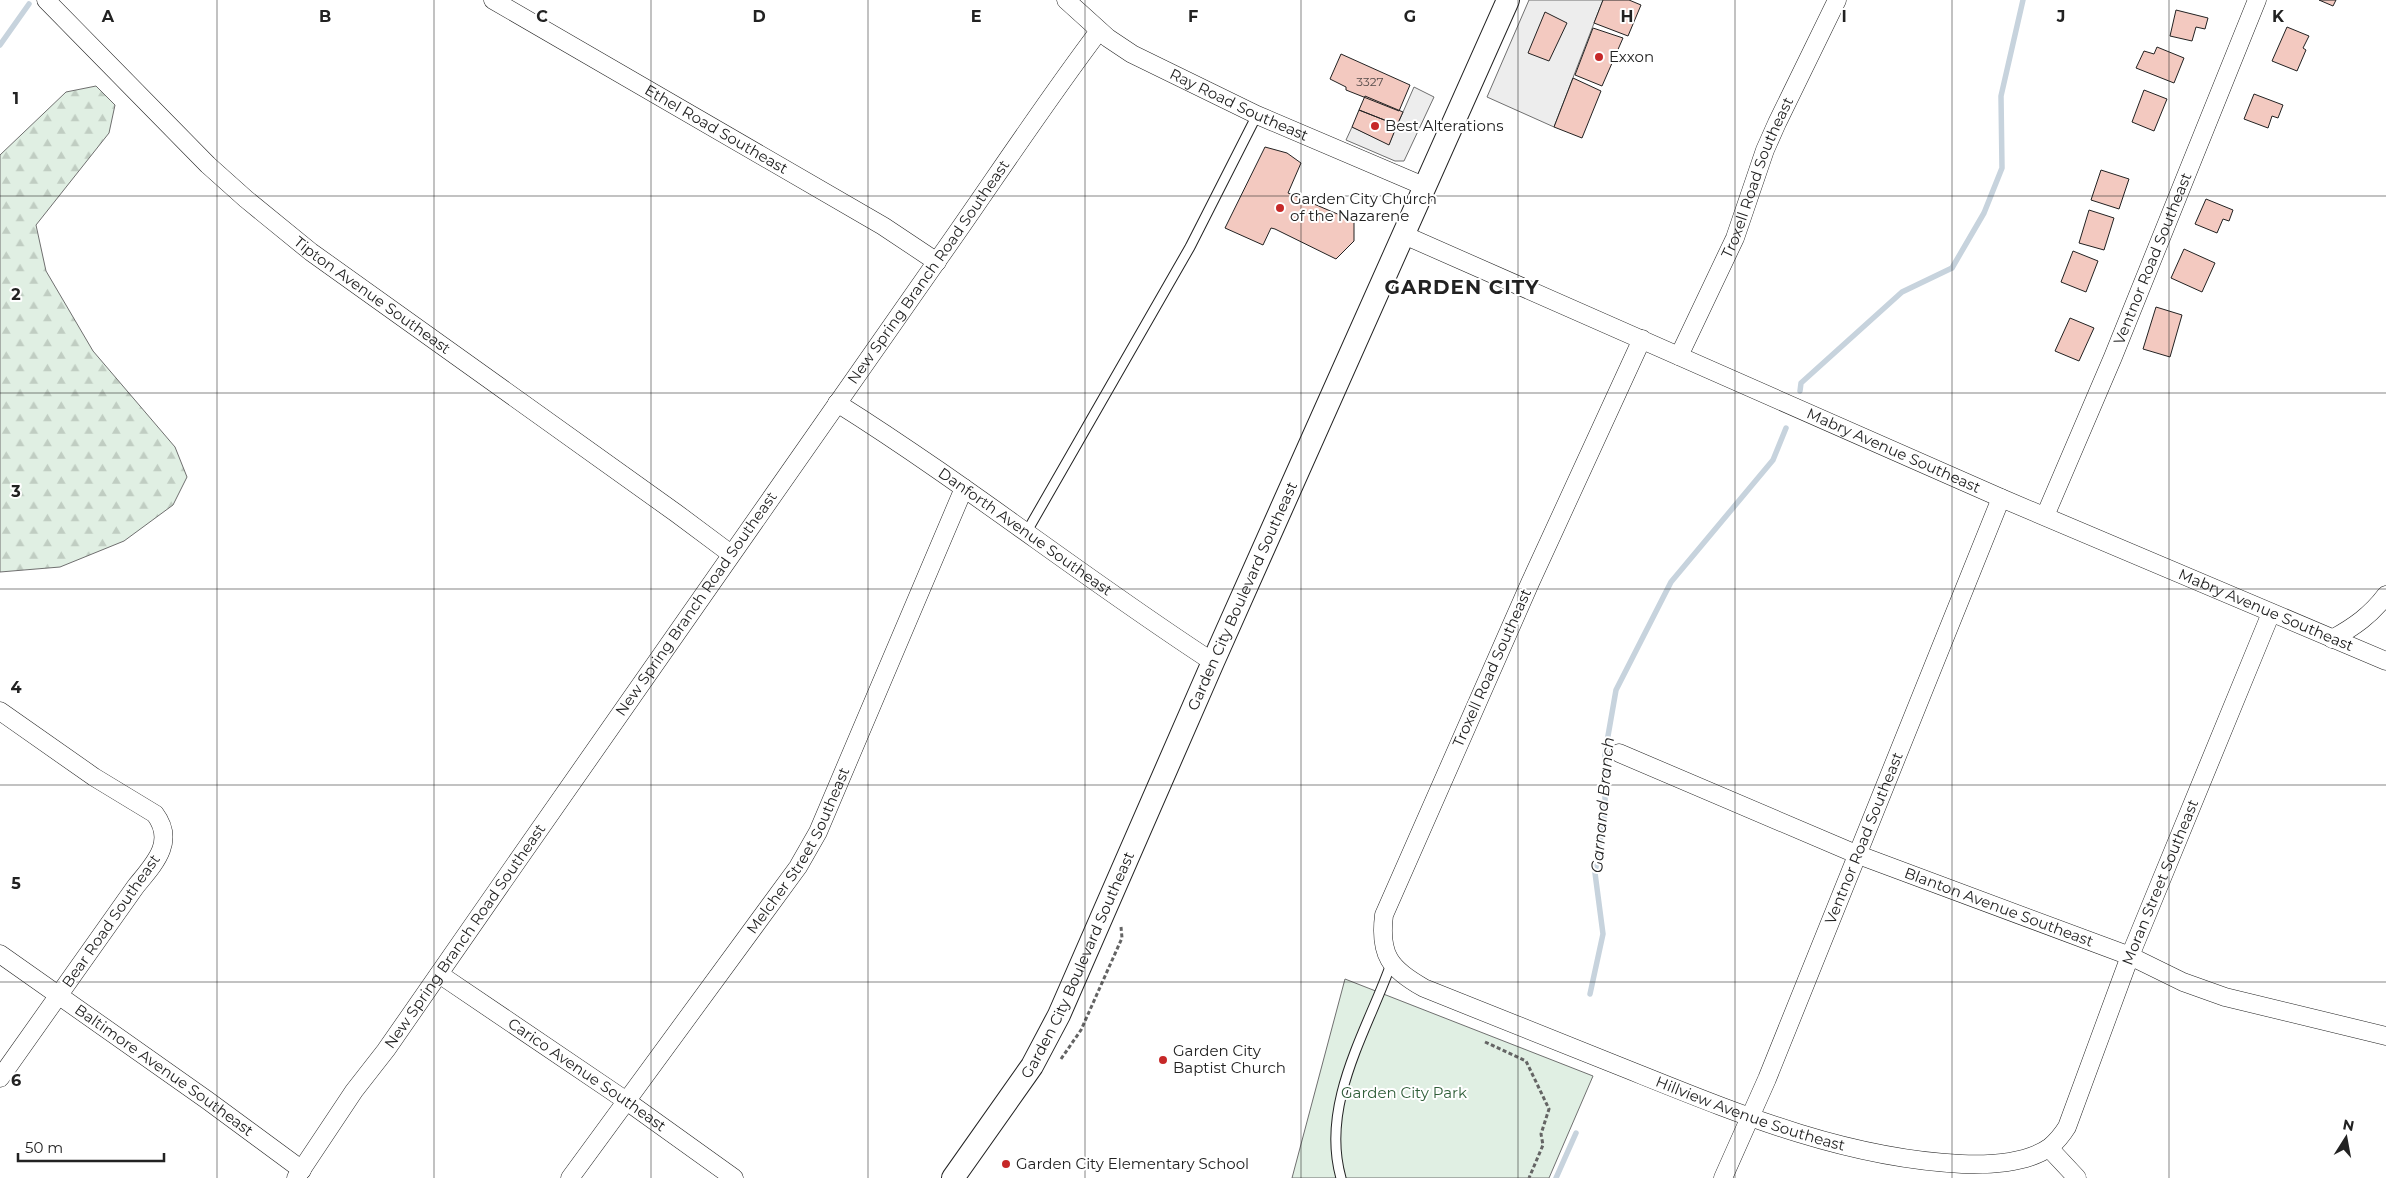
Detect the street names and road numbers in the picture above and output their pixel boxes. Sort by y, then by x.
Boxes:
street label: Ray Road Southeast [1167,64,1311,145]
street label: Ethel Road Southeast [641,80,791,178]
street label: Troxell Road Southeast [1717,94,1797,261]
street label: New Spring Branch Road Southeast [843,156,1013,388]
street label: Ventnor Road Southeast [2109,170,2195,347]
street label: Tipton Avenue Southeast [290,232,455,358]
street label: Mabry Avenue Southeast [1804,404,1984,497]
street label: Danforth Avenue Southeast [935,463,1116,600]
street label: Garden City Boulevard Southeast [1183,479,1301,713]
street label: New Spring Branch Road Southeast [611,488,781,719]
street label: Mabry Avenue Southeast [2176,564,2356,655]
street label: Troxell Road Southeast [1448,586,1535,750]
street label: Ventnor Road Southeast [1820,749,1907,927]
street label: Melcher Street Southeast [742,764,853,937]
street label: Moran Street Southeast [2118,796,2202,968]
street label: New Spring Branch Road Southeast [380,820,549,1052]
street label: Garden City Boulevard Southeast [1016,848,1138,1082]
street label: Bear Road Southeast [57,850,164,991]
street label: Blanton Avenue Southeast [1902,863,2096,951]
street label: Baltimore Avenue Southeast [71,1000,257,1140]
street label: Carico Avenue Southeast [504,1013,670,1135]
street label: Hillview Avenue Southeast [1653,1072,1847,1155]

